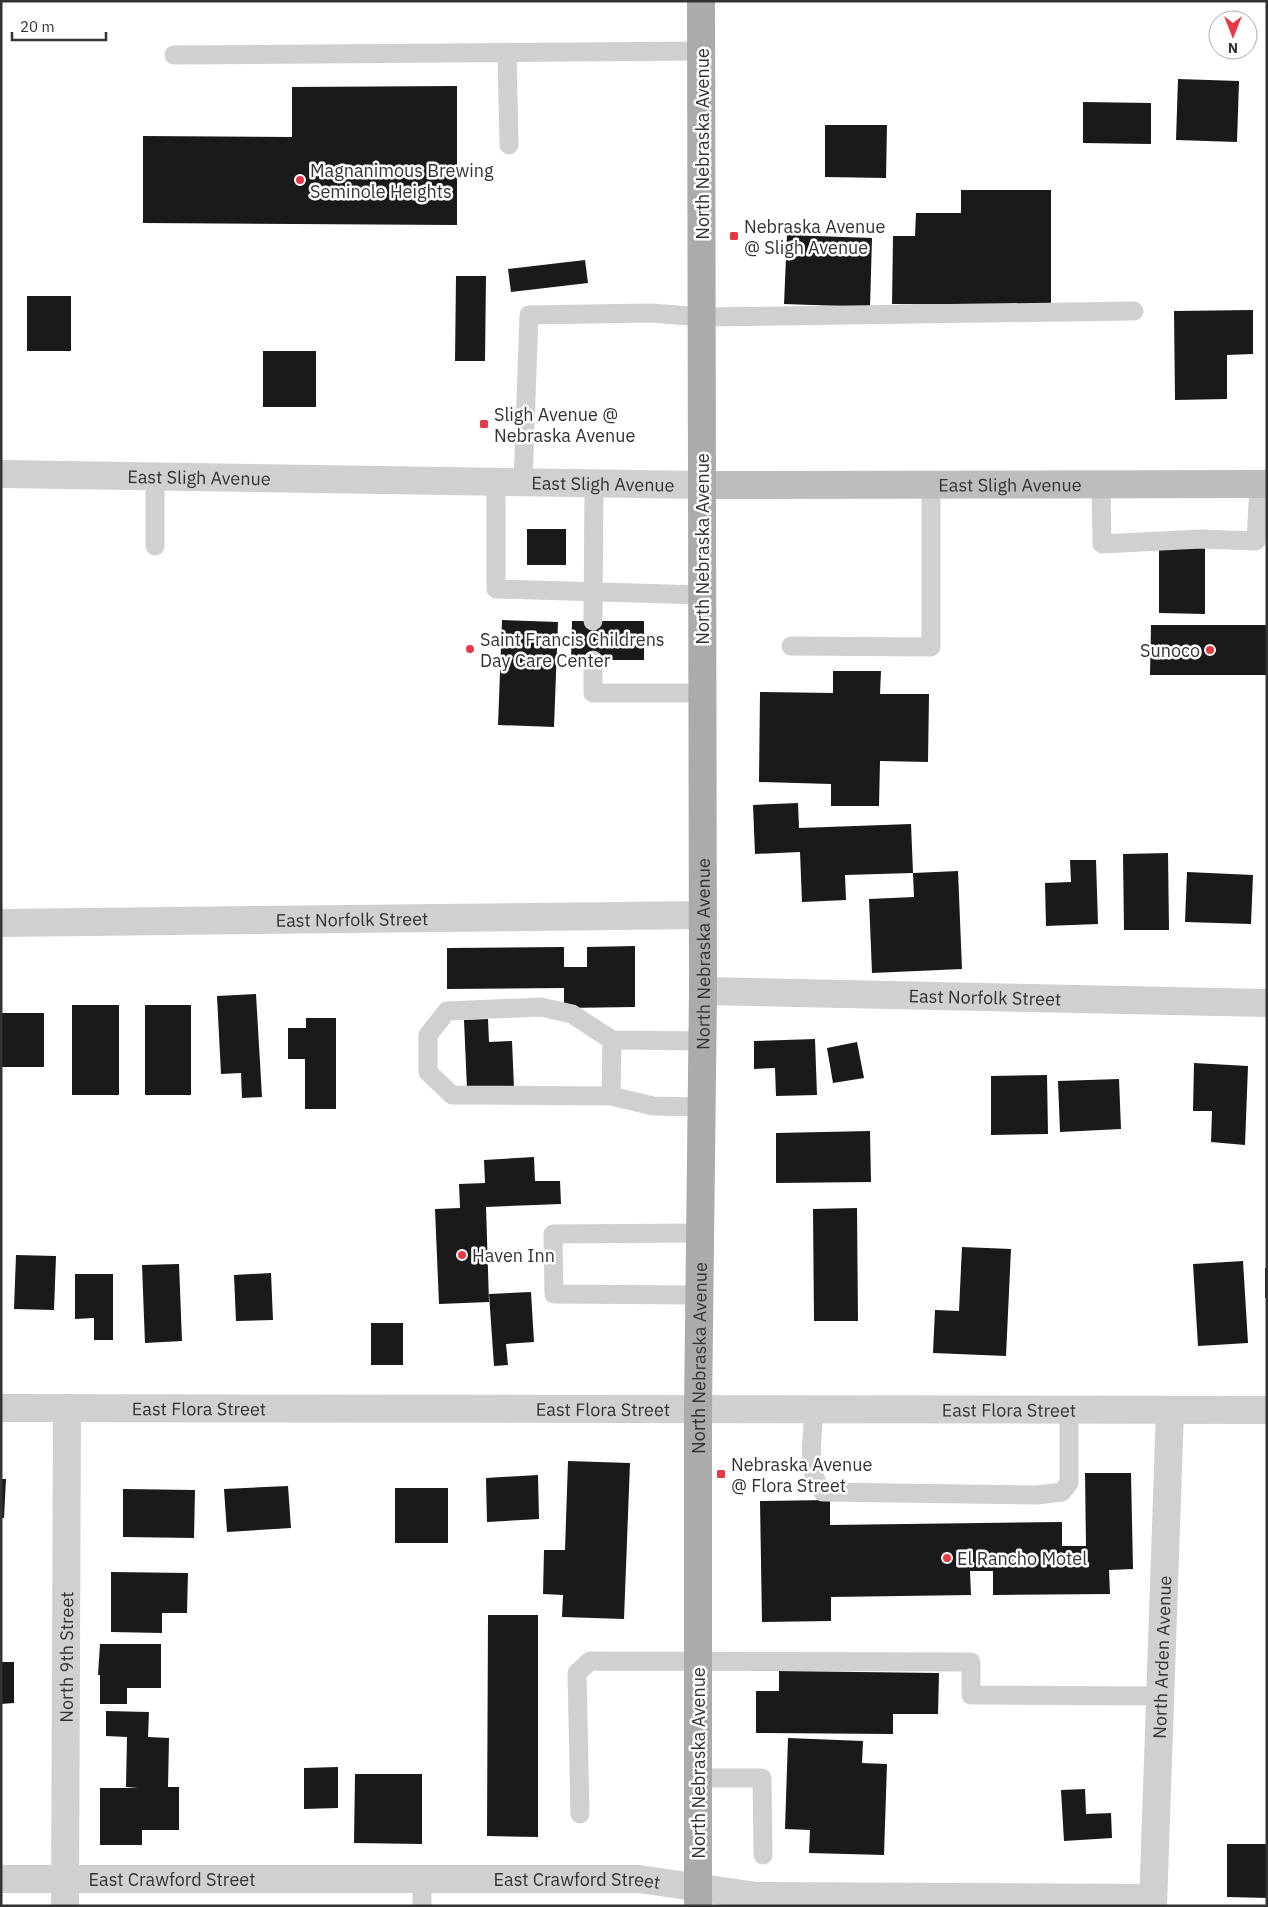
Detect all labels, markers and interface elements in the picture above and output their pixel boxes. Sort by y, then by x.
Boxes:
scale bar [12,10,106,42]
north arrow [1208,10,1258,60]
text: 20 m [20,17,55,36]
text: N [1228,39,1238,57]
street label: North Nebraska Avenue [691,48,714,240]
place label: Magnanimous Brewing Seminole Heights [310,159,494,203]
marker: Magnanimous Brewing Seminole Heights [294,174,306,186]
place label: Nebraska Avenue @ Sligh Avenue [744,215,885,259]
marker: Nebraska Avenue @ Sligh Avenue [728,230,740,242]
place label: Sligh Avenue @ Nebraska Avenue [494,403,635,447]
marker: Sligh Avenue @ Nebraska Avenue [478,418,490,430]
street label: North Nebraska Avenue [691,453,714,645]
street label: East Sligh Avenue [127,464,271,490]
street label: East Sligh Avenue [531,471,675,496]
street label: East Sligh Avenue [938,473,1082,496]
place label: Saint Francis Childrens Day Care Center [480,628,665,672]
place label: Sunoco [1140,639,1200,662]
marker: Saint Francis Childrens Day Care Center [464,643,476,655]
marker: Sunoco [1204,644,1216,656]
street label: North Nebraska Avenue [691,858,715,1050]
street label: East Norfolk Street [275,907,429,931]
street label: East Norfolk Street [908,984,1062,1010]
place label: Haven Inn [472,1244,555,1267]
marker: Haven Inn [456,1249,468,1261]
street label: North Nebraska Avenue [687,1262,711,1454]
street label: East Flora Street [132,1397,266,1420]
street label: East Flora Street [536,1397,670,1421]
street label: East Flora Street [942,1398,1076,1421]
place label: Nebraska Avenue @ Flora Street [731,1453,872,1497]
marker: Nebraska Avenue @ Flora Street [715,1468,727,1480]
place label: El Rancho Motel [957,1547,1087,1570]
marker: El Rancho Motel [941,1552,953,1564]
street label: North Arden Avenue [1147,1575,1176,1739]
street label: North 9th Street [54,1591,78,1723]
street label: North Nebraska Avenue [687,1667,710,1859]
street label: East Crawford Street [494,1867,662,1893]
street label: East Crawford Street [89,1868,255,1891]

